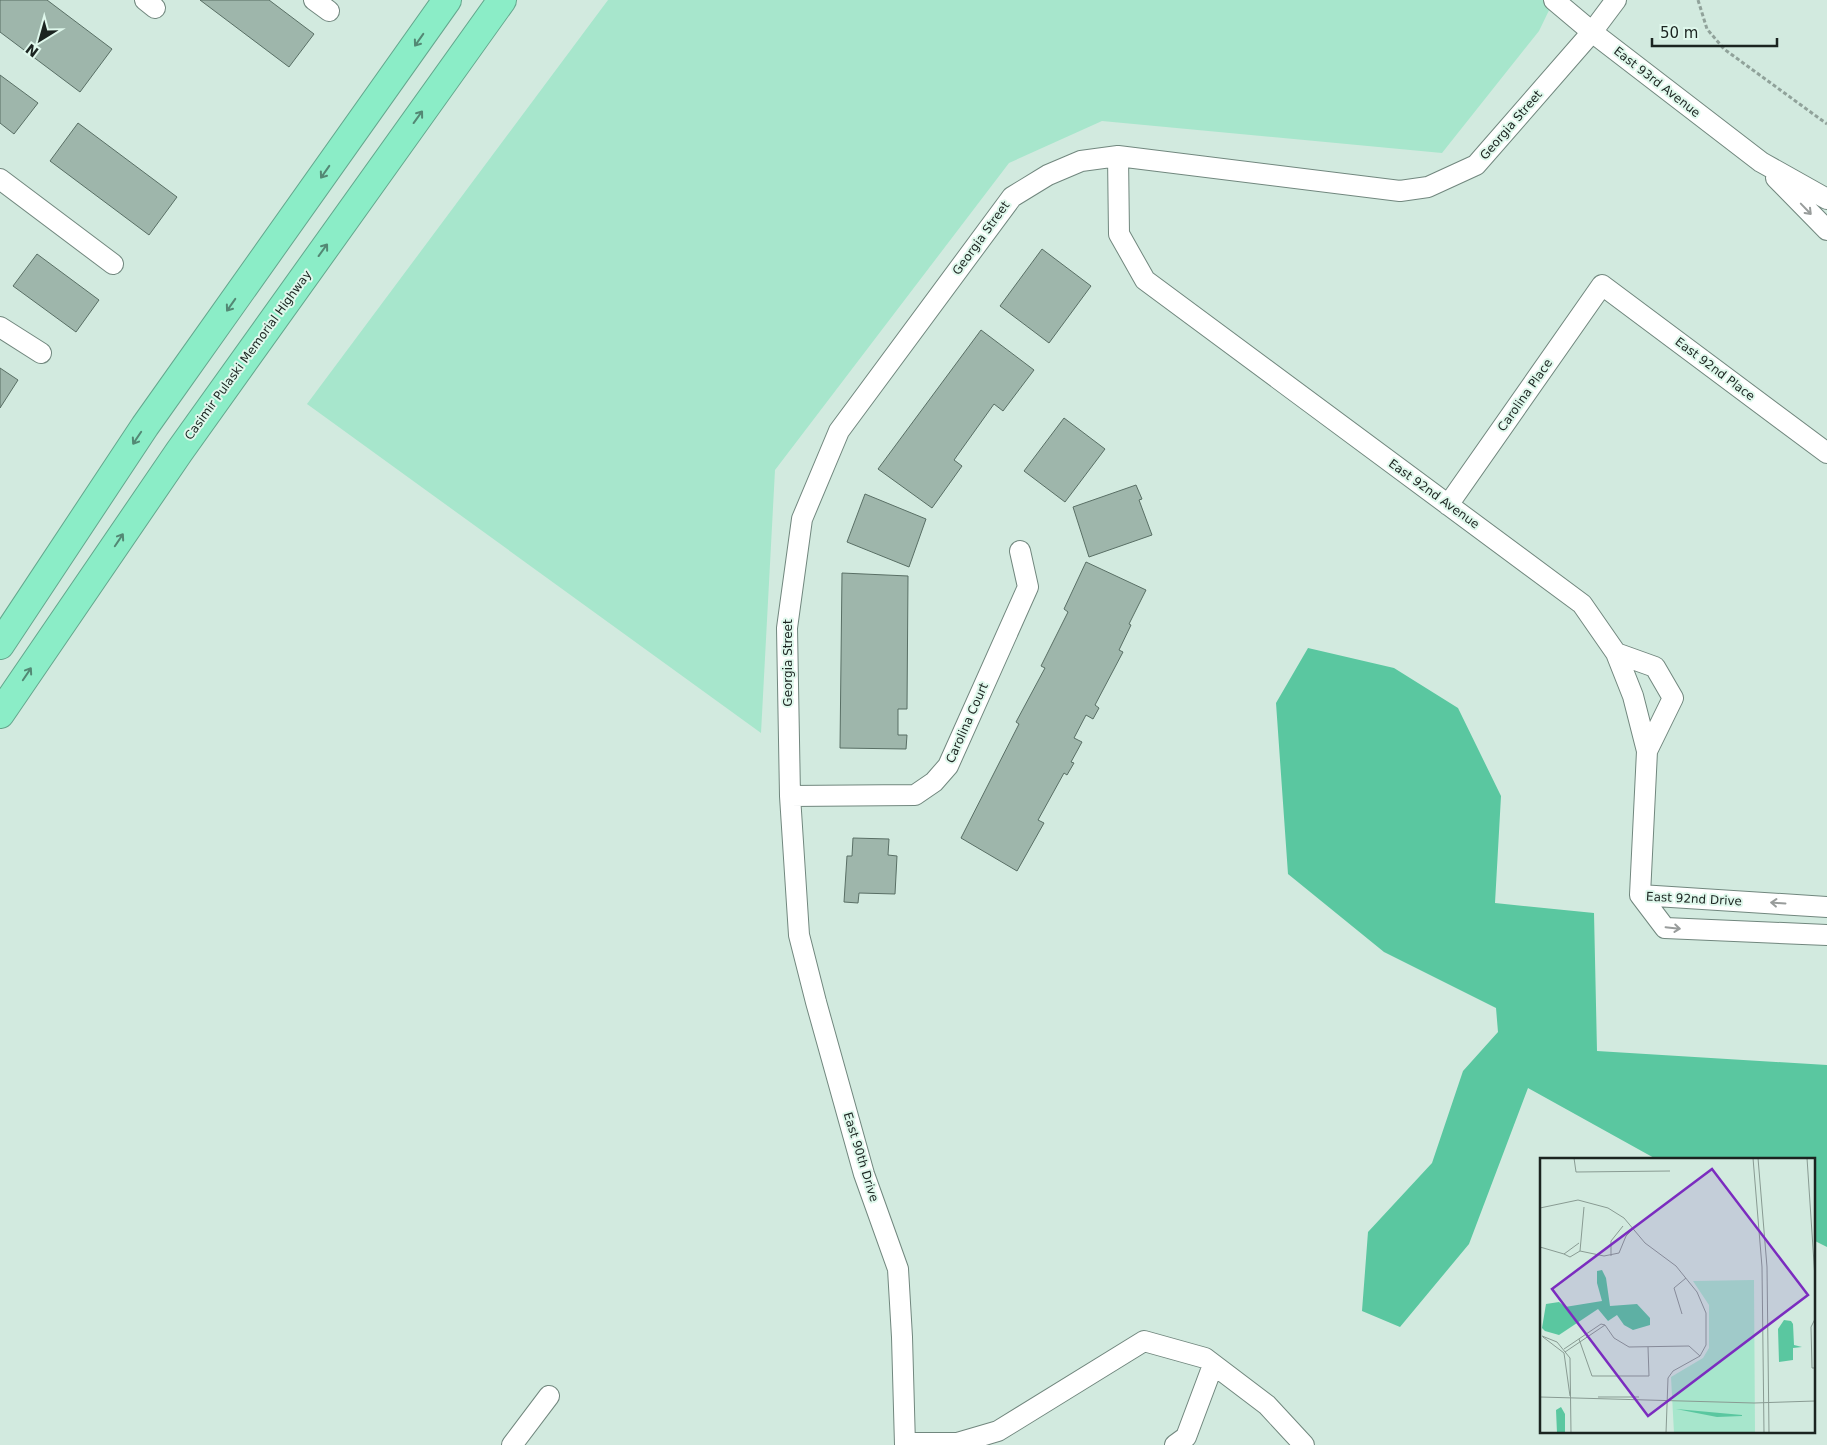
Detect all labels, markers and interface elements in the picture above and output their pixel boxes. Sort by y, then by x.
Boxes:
north arrow [15,15,65,65]
scale bar [1652,15,1777,47]
text: 50 m [1660,24,1698,42]
one-way arrow [414,33,424,47]
text: N [23,40,42,60]
street label: East 93rd Avenue [1611,44,1703,120]
street label: Georgia Street [1477,87,1545,163]
one-way arrow [413,110,423,124]
one-way arrow [320,165,330,179]
street label: Georgia Street [950,198,1013,277]
one-way arrow [1800,202,1812,215]
one-way arrow [318,243,329,257]
street label: Casimir Pulaski Memorial Highway [182,267,314,443]
one-way arrow [226,298,236,312]
street label: East 92nd Place [1672,335,1758,403]
street label: Carolina Place [1495,356,1555,434]
one-way arrow [132,430,142,444]
street label: East 92nd Avenue [1386,456,1482,532]
one-way arrow [114,533,124,547]
street label: Georgia Street [781,619,795,707]
one-way arrow [22,667,33,681]
street label: Carolina Court [943,681,991,765]
street label: East 92nd Drive [1646,889,1742,909]
one-way arrow [1771,899,1787,908]
one-way arrow [1664,923,1680,933]
street label: East 90th Drive [841,1110,881,1204]
inset map [1540,1158,1814,1432]

